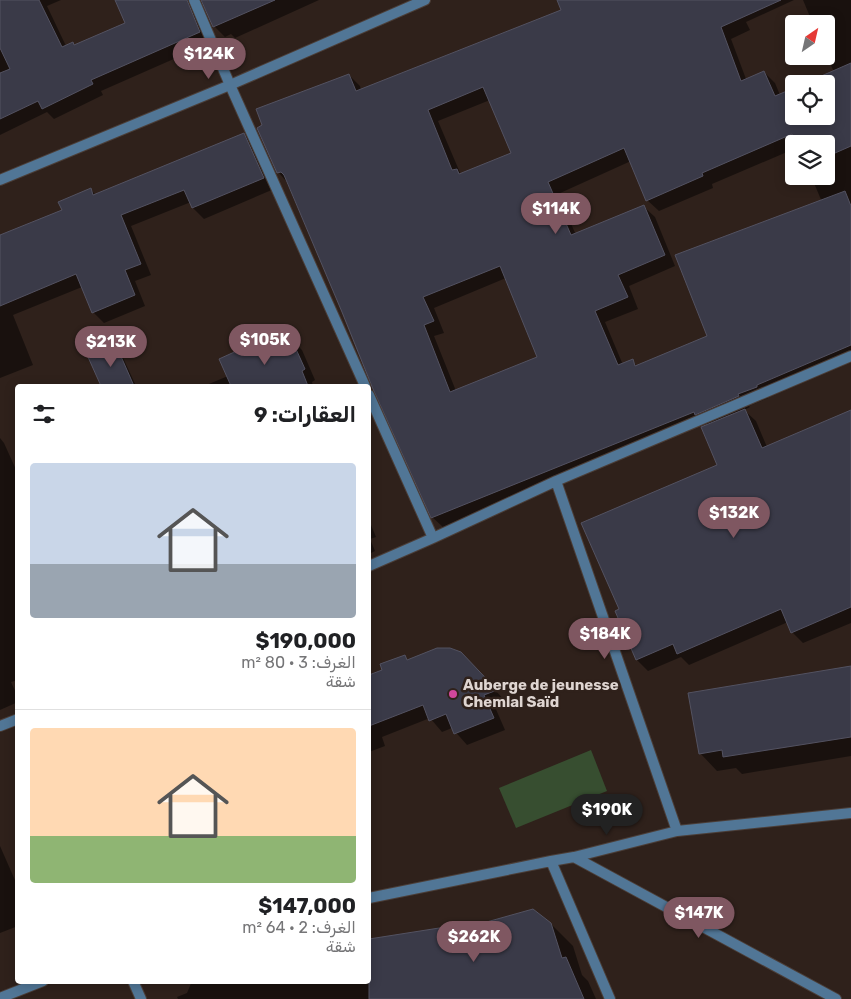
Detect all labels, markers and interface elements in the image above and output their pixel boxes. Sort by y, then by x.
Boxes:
north arrow [785,15,835,65]
map controls [785,15,835,185]
pin: $124K [174,38,244,80]
text: $124K [184,44,234,63]
button: locate [785,75,835,125]
button: layers [785,135,835,185]
pin: $114K [521,192,591,235]
text: $114K [532,199,580,218]
pin: $105K [230,324,300,366]
pin: $213K [76,326,146,368]
text: $105K [240,330,290,349]
text: $213K [86,332,136,351]
icon: filters [30,400,58,428]
text: العقارات: 9 [254,402,356,427]
icon: home [148,495,238,585]
pin: $132K [699,496,769,539]
text: $132K [709,503,759,522]
pin: $184K [570,618,640,660]
text: $184K [579,624,631,643]
text: $190,000 [255,628,356,653]
text: الغرف: 3 · 80 m² [241,653,356,672]
text: شقة [326,672,356,691]
place label: Auberge de jeunesse Chemlal Saïd [463,676,619,711]
marker: Auberge de jeunesse Chemlal Saïd [447,688,459,700]
icon: home [148,761,238,851]
pin: $190K [572,794,642,836]
text: $190K [582,800,632,819]
text: $147,000 [258,893,356,918]
pin: $147K [664,896,734,939]
text: $147K [675,903,723,922]
text: الغرف: 2 · 64 m² [242,918,356,937]
pin: $262K [439,920,509,963]
text: $262K [448,927,500,946]
text: شقة [326,937,356,956]

